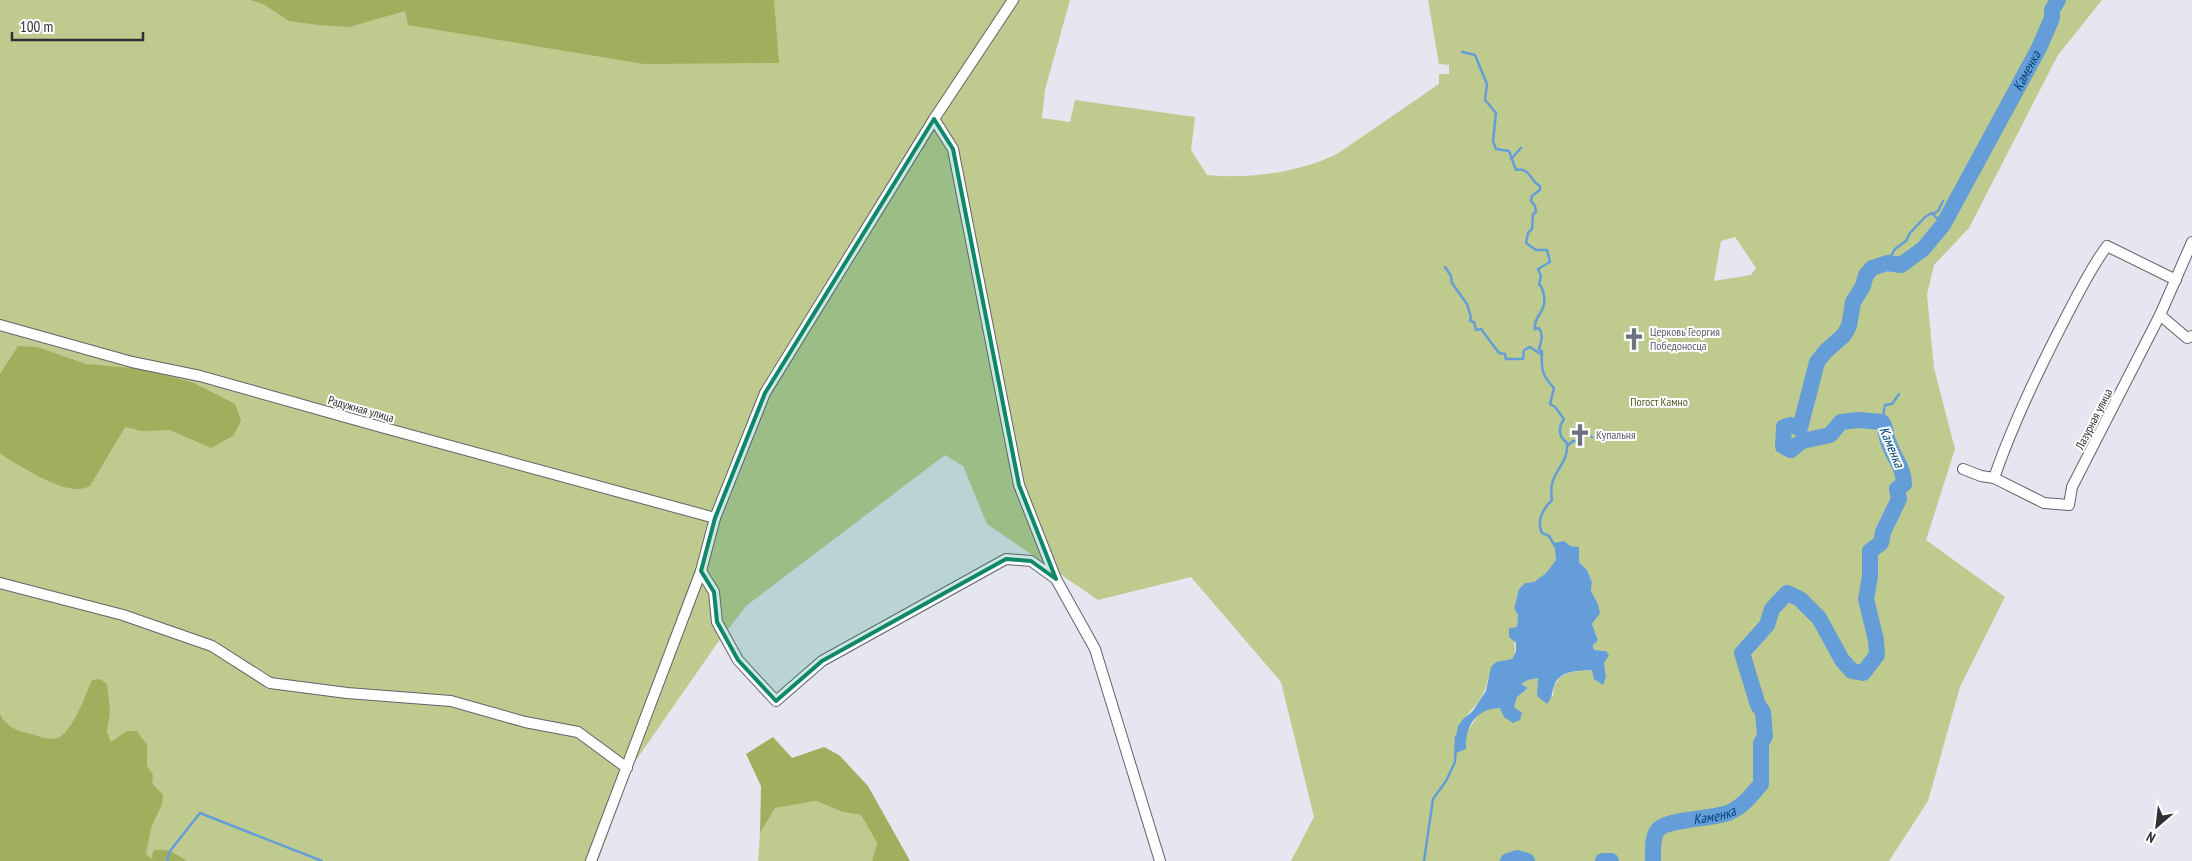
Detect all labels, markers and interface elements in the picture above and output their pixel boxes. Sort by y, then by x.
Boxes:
scale bar [12,10,144,42]
text: 100 m [20,17,53,36]
water label: Каменка [2009,46,2045,94]
place label: Церковь Георгия Победоносца [1650,324,1720,353]
church icon: Церковь Георгия Победоносца [1621,326,1647,352]
street label: Лазурная улица [2071,386,2115,453]
street label: Радужная улица [326,392,396,425]
park label: Погост Камно [1630,394,1688,409]
church icon: Купальня [1567,422,1593,448]
water label: Каменка [1875,424,1909,471]
place label: Купальня [1596,427,1636,442]
water label: Каменка [1692,801,1740,828]
north arrow [2132,801,2182,851]
text: N [2143,828,2158,847]

